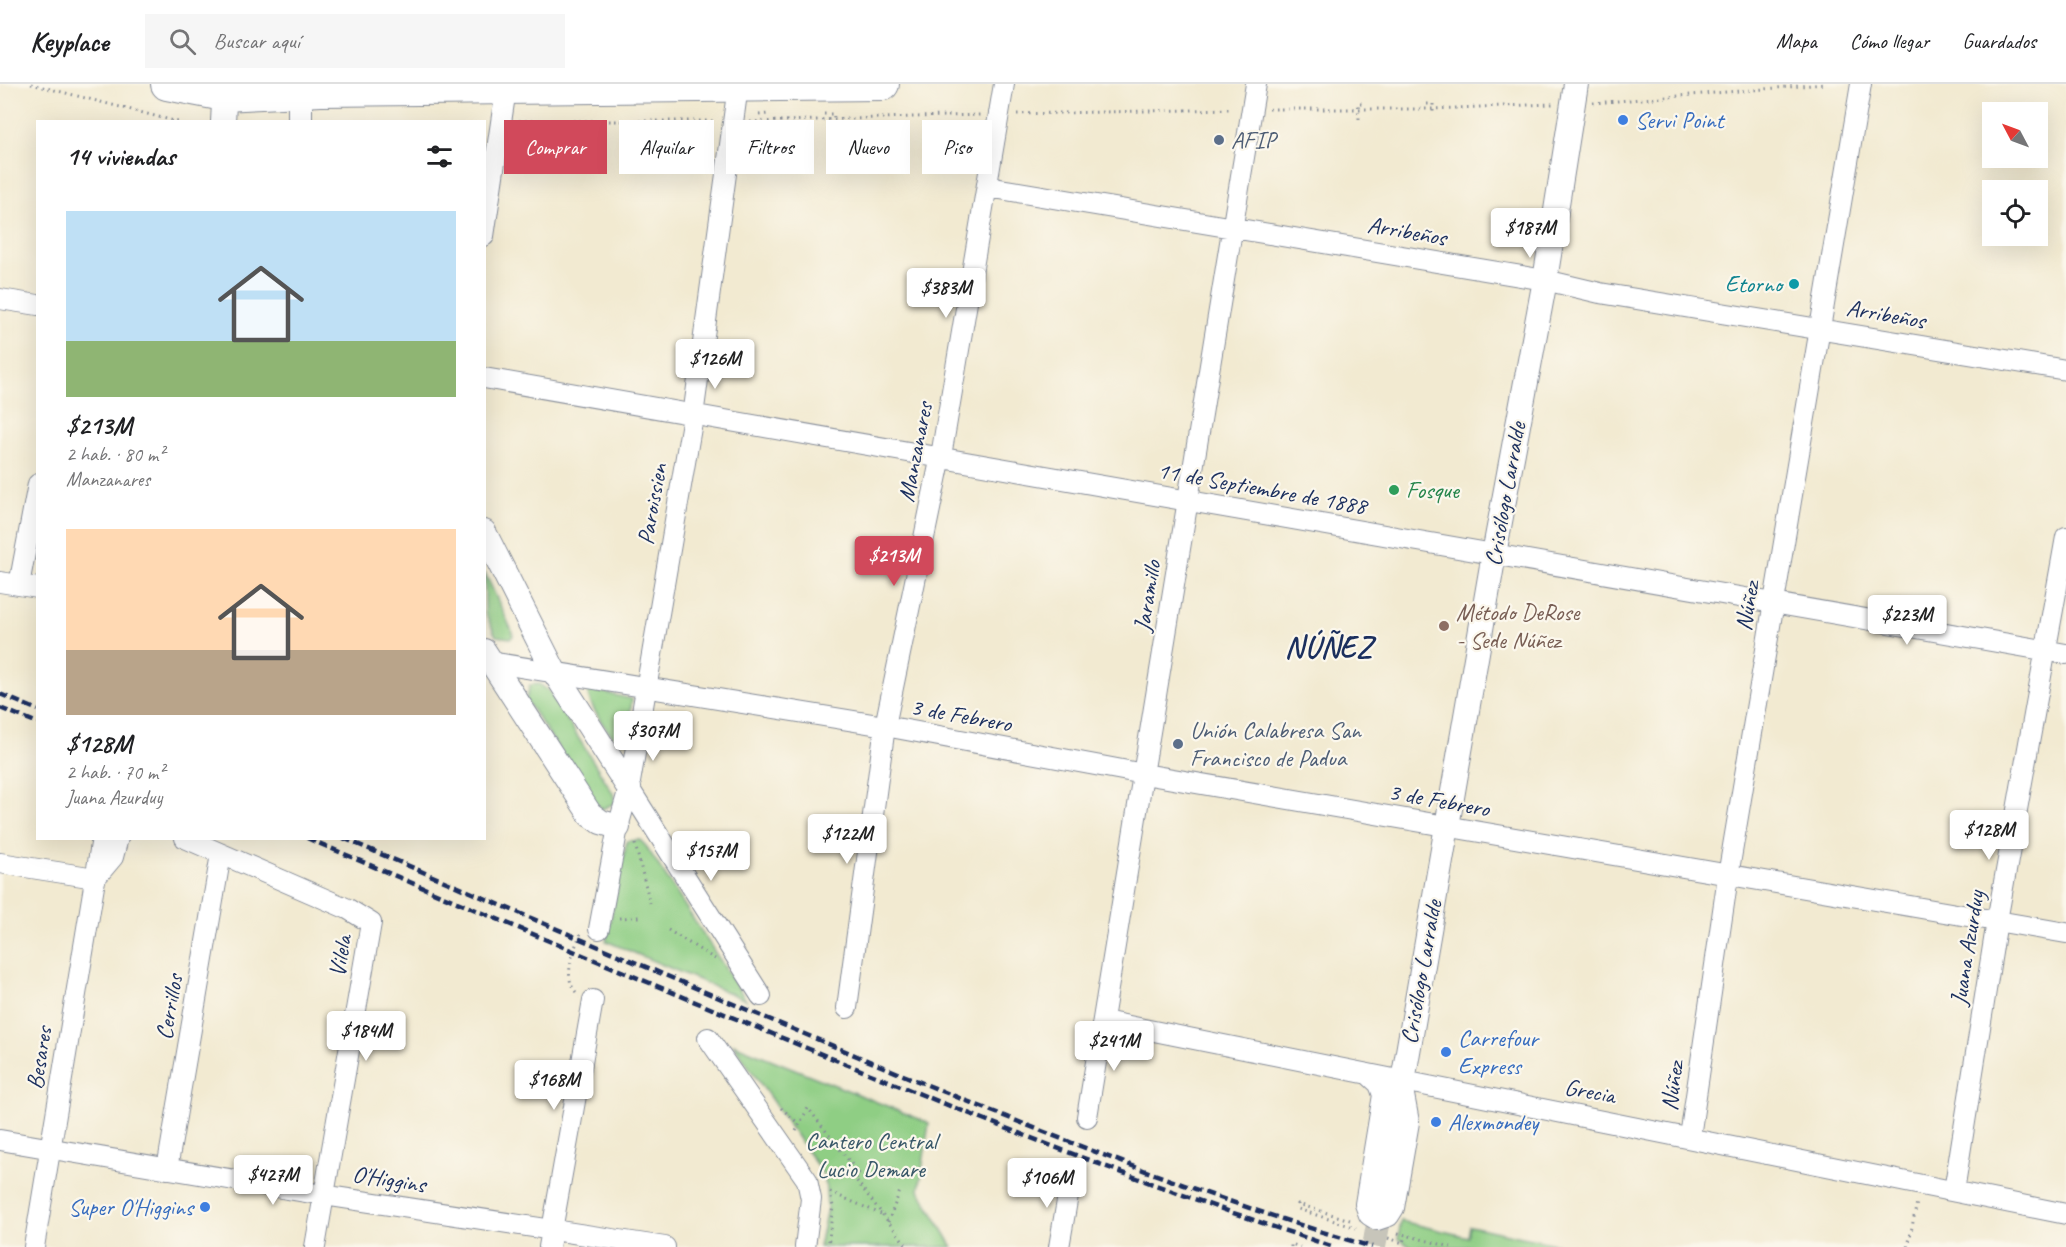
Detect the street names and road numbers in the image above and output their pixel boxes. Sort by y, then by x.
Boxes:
street label: Arribeños [1365,209,1451,253]
street label: Arribeños [1844,292,1930,336]
street label: Manzanares [891,398,940,504]
street label: Crisólogo Larralde [1478,418,1533,568]
street label: 11 de Septiembre de 1888 [1155,455,1371,522]
street label: Paroissien [630,460,674,547]
street label: Jaramillo [1126,557,1168,635]
street label: Núñez [1728,577,1766,633]
street label: 3 de Febrero [908,691,1015,739]
street label: 3 de Febrero [1386,776,1493,824]
street label: Juana Azurduy [1943,887,1991,1008]
street label: Crisólogo Larralde [1394,896,1449,1046]
street label: Vilela [322,931,359,979]
street label: Cerrillos [149,970,190,1042]
street label: Besares [19,1023,59,1091]
street label: Núñez [1654,1057,1691,1113]
street label: Grecia [1562,1071,1620,1111]
street label: O'Higgins [350,1158,430,1200]

